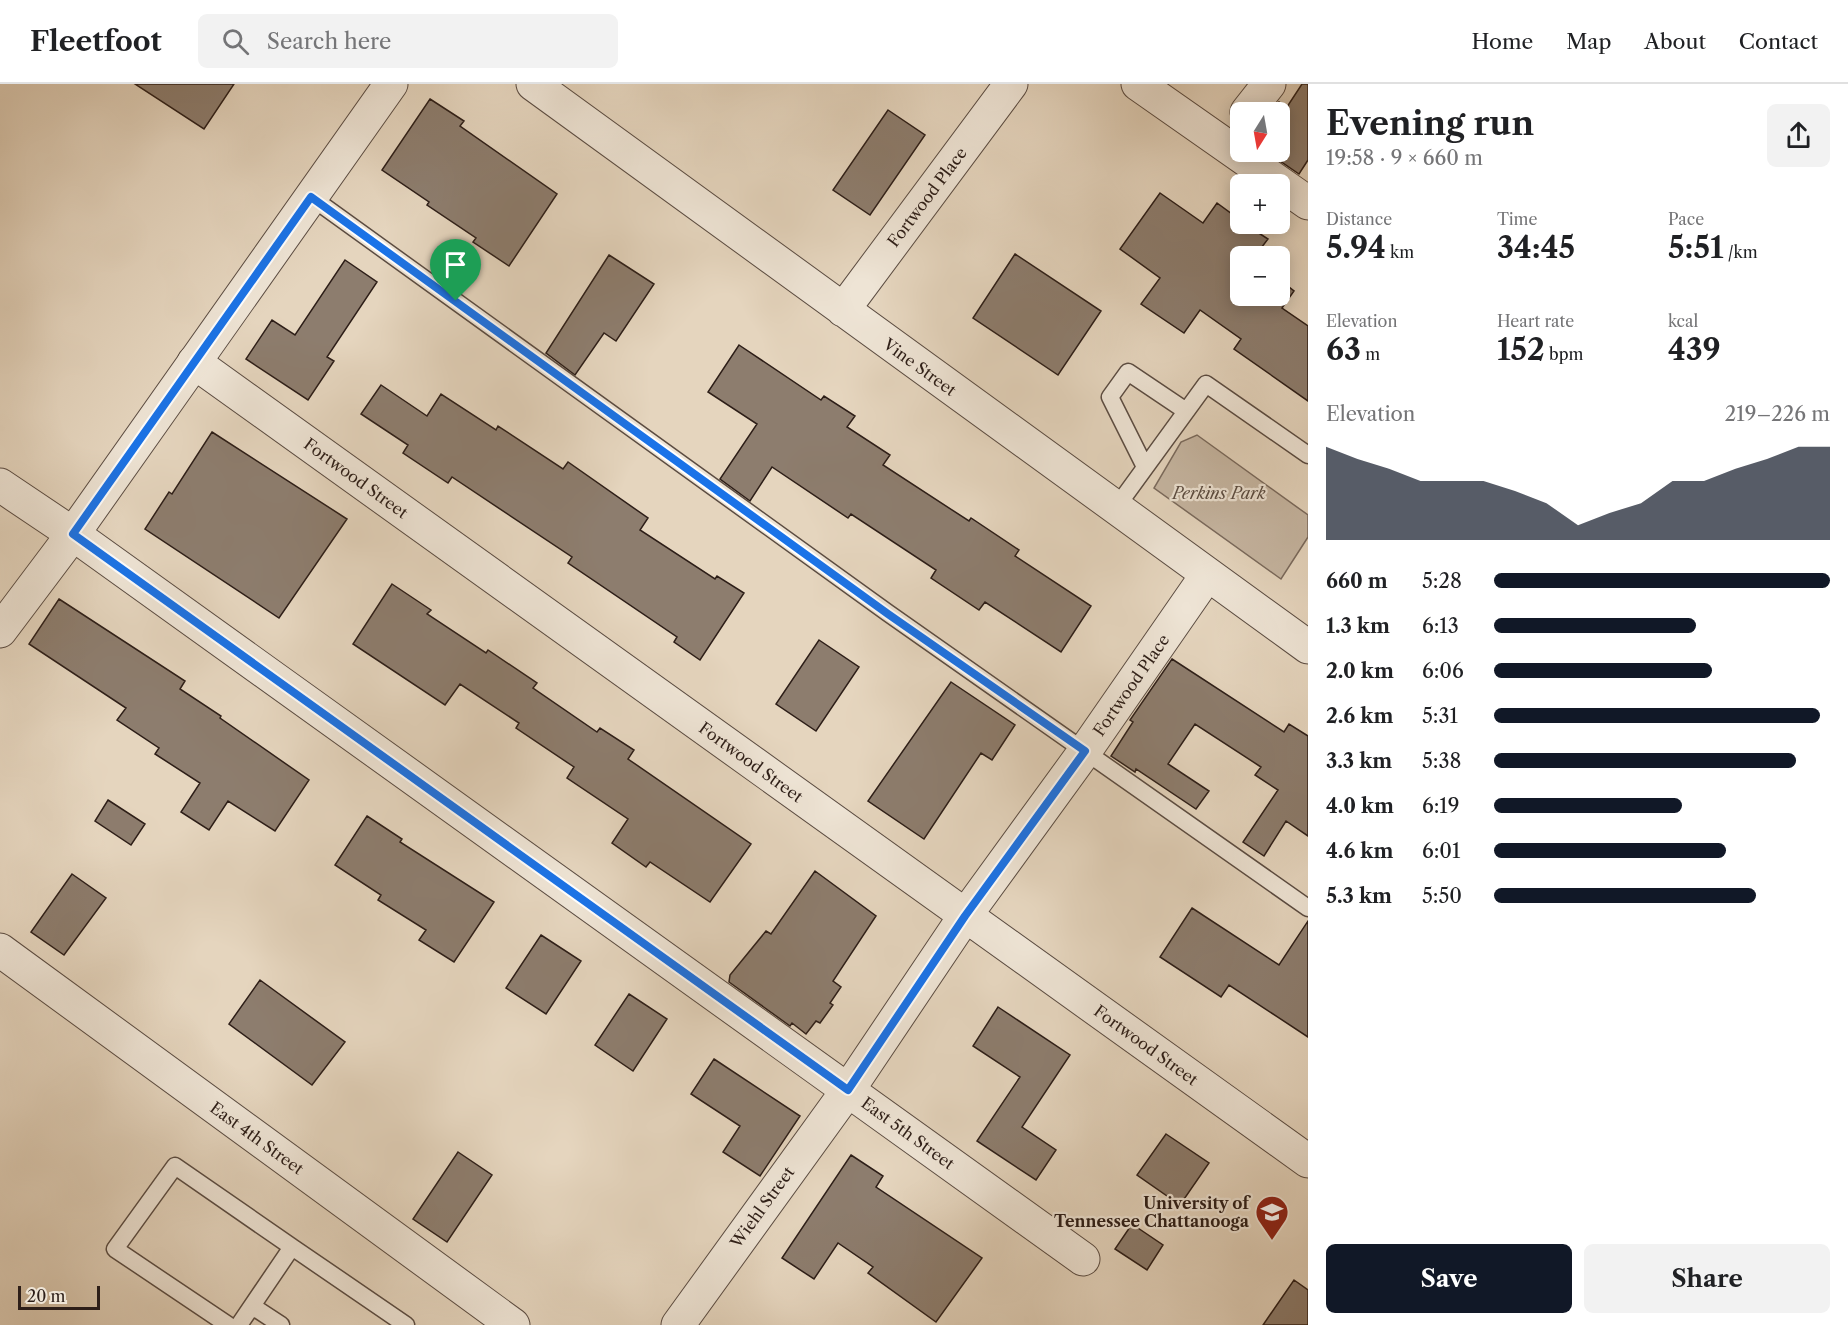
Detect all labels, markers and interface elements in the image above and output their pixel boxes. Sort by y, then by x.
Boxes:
search box [198,14,618,68]
text: Fleetfoot [30,24,162,58]
icon: search [219,25,252,58]
text: Search here [267,28,391,55]
text: Home [1472,29,1533,54]
text: Map [1566,29,1611,54]
text: About [1644,29,1706,54]
text: Contact [1739,29,1818,54]
north arrow [1230,102,1290,162]
map controls [1230,102,1290,306]
text: Evening run [1326,103,1534,144]
button: share [1767,104,1830,167]
street label: Fortwood Place [883,143,971,251]
text: 19:58 · 9 × 660 m [1326,146,1483,170]
button: + [1230,174,1290,234]
text: Distance [1326,209,1392,229]
text: Time [1497,209,1537,229]
text: Pace [1668,209,1704,229]
text: 5.94 [1326,229,1386,266]
text: 34:45 [1497,229,1575,266]
text: 5:51 [1668,229,1724,266]
pin [430,239,481,301]
text: km [1386,242,1414,262]
text: /km [1724,242,1758,262]
button: − [1230,246,1290,306]
icon: arrive [439,248,472,281]
text: Elevation [1326,311,1397,331]
text: Heart rate [1497,311,1574,331]
text: kcal [1668,311,1698,331]
text: 63 [1326,331,1361,368]
text: 152 [1497,331,1545,368]
text: 439 [1668,331,1721,368]
street label: Vine Street [879,333,961,400]
text: m [1361,344,1380,364]
text: bpm [1545,344,1583,364]
text: Elevation [1326,402,1415,426]
text: 219–226 m [1725,402,1830,426]
street label: Fortwood Street [300,434,412,523]
park label: Perkins Park [1170,483,1266,503]
text: 660 m [1326,569,1388,593]
text: 5:28 [1422,569,1462,593]
text: 1.3 km [1326,614,1390,638]
text: 6:13 [1422,614,1459,638]
street label: Fortwood Place [1089,630,1173,740]
text: 2.0 km [1326,659,1394,683]
text: 6:06 [1422,659,1464,683]
text: 2.6 km [1326,704,1393,728]
text: 5:31 [1422,704,1458,728]
street label: Fortwood Street [695,718,807,807]
text: 3.3 km [1326,749,1392,773]
text: 5:38 [1422,749,1461,773]
text: 4.0 km [1326,794,1394,818]
text: 6:19 [1422,794,1459,818]
text: 4.6 km [1326,839,1393,863]
text: 6:01 [1422,839,1460,863]
text: 5.3 km [1326,884,1392,908]
text: 5:50 [1422,884,1462,908]
street label: Fortwood Street [1090,1001,1202,1090]
street label: East 5th Street [858,1093,959,1174]
street label: East 4th Street [206,1097,308,1179]
street label: Wiehl Street [725,1162,798,1252]
place label: University of Tennessee Chattanooga [1054,1193,1251,1231]
school or university icon: University of Tennessee Chattanooga [1254,1194,1290,1241]
button: Save [1326,1244,1572,1313]
button: Share [1584,1244,1830,1313]
scale bar [18,1283,100,1310]
text: 20 m [27,1286,66,1306]

